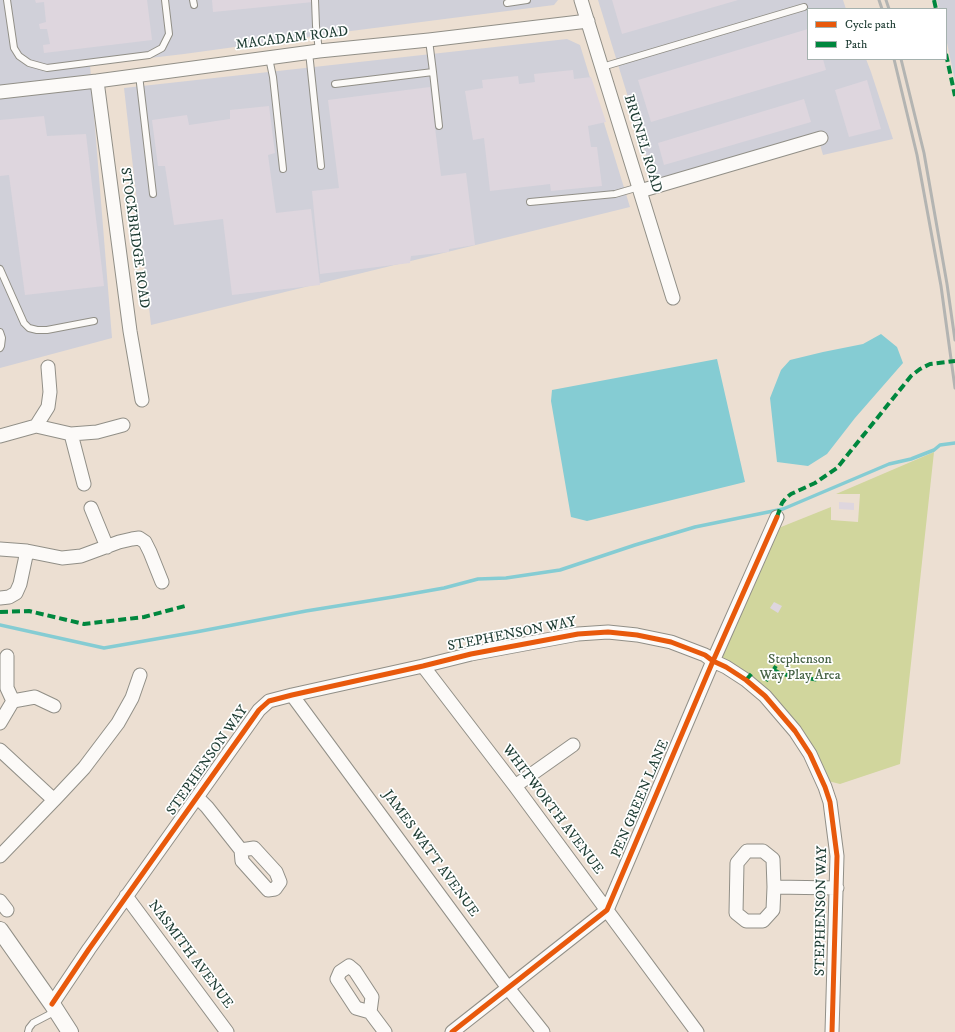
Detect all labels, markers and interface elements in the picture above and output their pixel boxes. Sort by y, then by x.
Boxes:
legend [807,8,947,60]
text: Cycle path [845,17,896,32]
street label: MACADAM ROAD [235,24,349,54]
text: Path [845,37,867,52]
street label: BRUNEL ROAD [619,93,665,195]
street label: STOCKBRIDGE ROAD [116,166,152,310]
street label: STEPHENSON WAY [446,614,578,656]
park label: Stephenson Way Play Area [759,652,841,684]
street label: STEPHENSON WAY [164,703,252,819]
street label: PEN GREEN LANE [609,737,673,861]
street label: WHITWORTH AVENUE [498,742,606,878]
street label: JAMES WATT AVENUE [378,787,482,921]
street label: STEPHENSON WAY [812,846,832,976]
street label: NASMITH AVENUE [144,898,236,1012]

